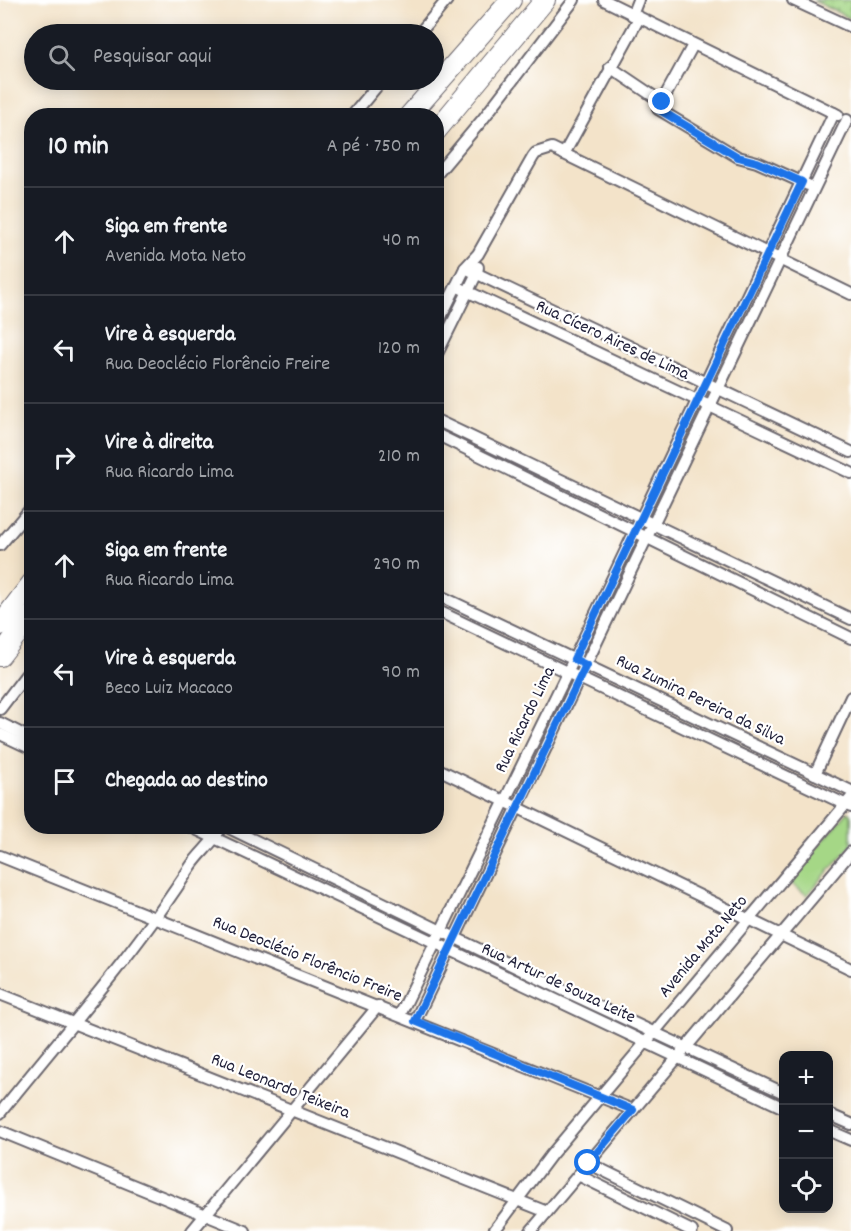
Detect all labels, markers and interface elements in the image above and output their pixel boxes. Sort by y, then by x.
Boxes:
search box [24,24,444,90]
icon: search [45,41,78,74]
text: Pesquisar aqui [93,42,212,73]
route end [648,88,674,114]
text: 10 min [48,129,108,166]
text: A pé · 750 m [327,133,420,161]
text: Siga em frente [105,212,227,243]
icon: ahead [48,225,81,258]
text: 40 m [382,227,420,255]
text: Avenida Mota Neto [105,243,246,271]
street label: Rua Cícero Aires de Lima [531,294,693,388]
text: Vire à esquerda [105,320,235,351]
icon: left [48,333,81,366]
text: 120 m [378,335,420,363]
text: Rua Deoclécio Florêncio Freire [105,351,330,379]
text: Vire à direita [105,428,213,459]
icon: right [48,441,81,474]
text: 210 m [378,443,420,471]
text: Rua Ricardo Lima [105,459,233,487]
text: Siga em frente [105,536,227,567]
icon: ahead [48,549,81,582]
text: 290 m [373,551,420,579]
text: Rua Ricardo Lima [105,567,233,595]
text: Vire à esquerda [105,644,235,675]
street label: Rua Zumira Pereira da Silva [611,649,789,753]
icon: left [48,657,81,690]
text: 90 m [382,659,420,687]
street label: Rua Ricardo Lima [489,662,563,777]
text: Beco Luiz Macaco [105,675,233,703]
icon: arrive [48,765,81,798]
text: Chegada ao destino [105,766,268,797]
street label: Avenida Mota Neto [654,890,754,1004]
street label: Rua Deoclécio Florêncio Freire [208,910,406,1010]
street label: Rua Artur de Souza Leite [477,937,639,1031]
street label: Rua Leonardo Teixeira [207,1048,354,1126]
map controls [779,1051,833,1213]
button: + [779,1051,833,1105]
button: − [779,1105,833,1159]
route start [574,1149,600,1175]
button: locate [779,1159,833,1213]

